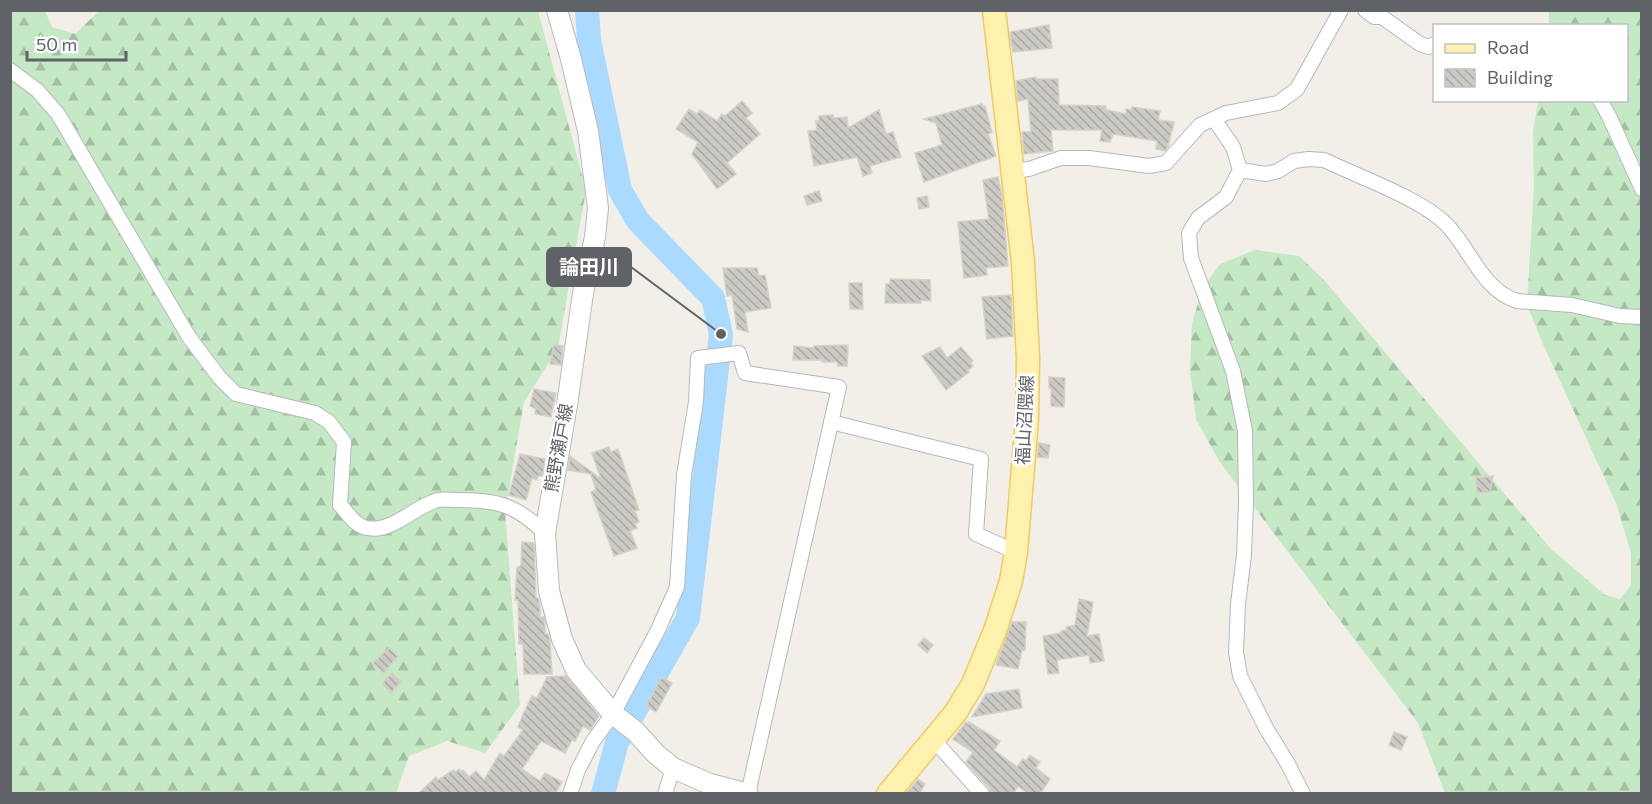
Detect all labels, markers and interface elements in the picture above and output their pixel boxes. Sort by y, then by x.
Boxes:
scale bar [27,24,126,62]
legend [1433,24,1628,102]
text: 50 m [36,33,77,55]
text: Road [1487,36,1529,58]
text: Building [1487,66,1553,88]
callout: 論田川 [547,248,631,286]
text: 論田川 [559,254,619,278]
street label: 福山沼隈線 [1011,374,1037,465]
street label: 熊野瀬戸線 [539,402,577,494]

